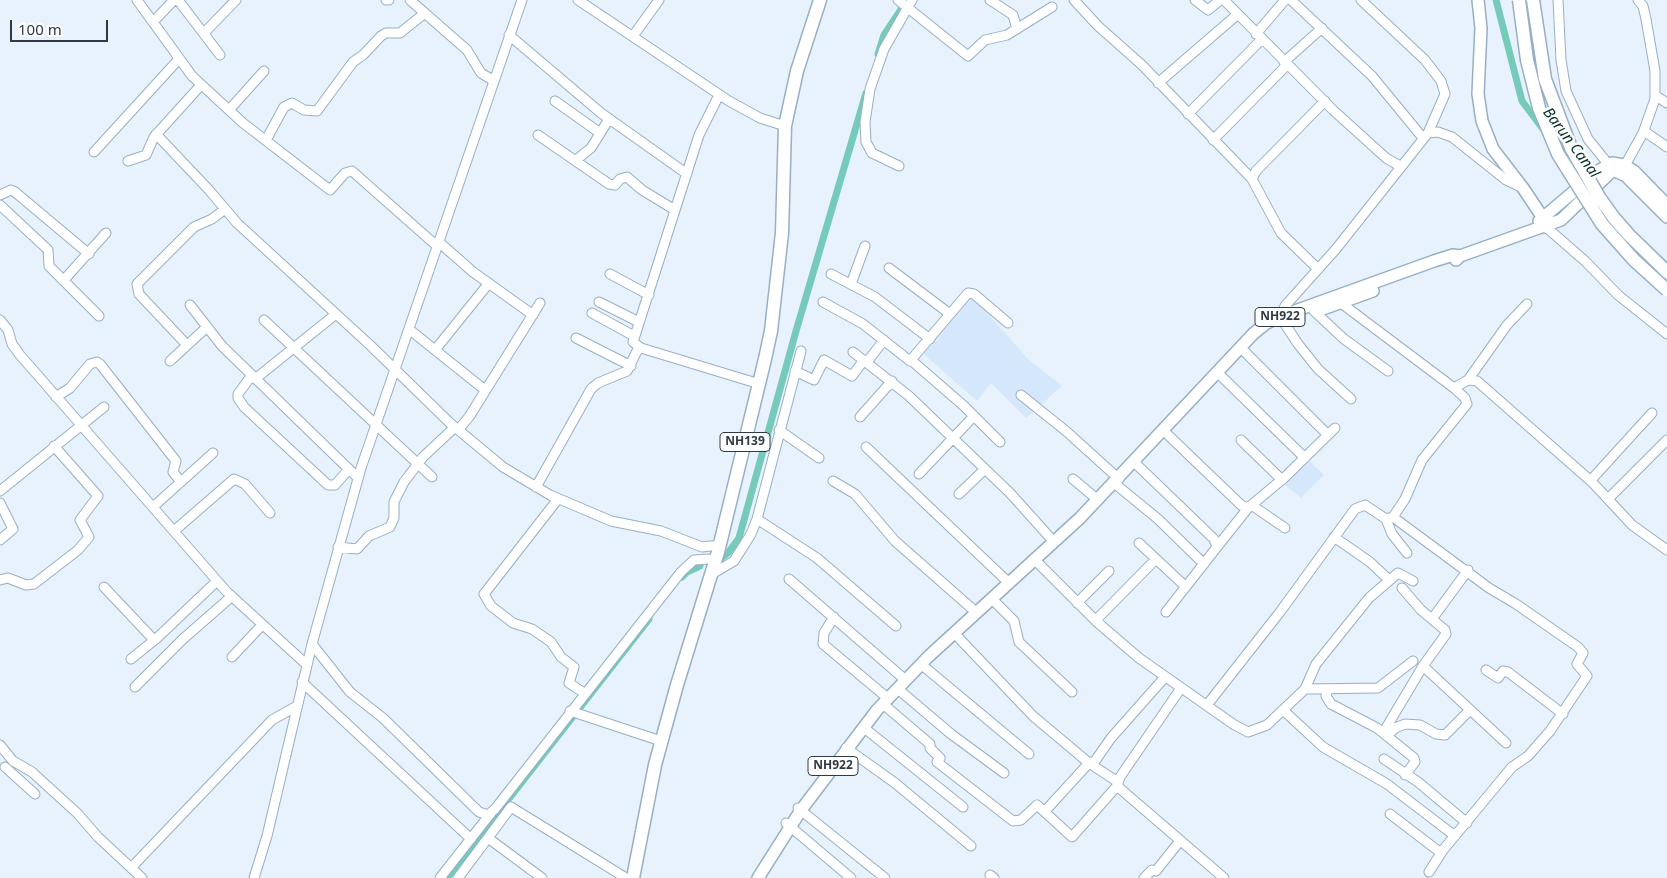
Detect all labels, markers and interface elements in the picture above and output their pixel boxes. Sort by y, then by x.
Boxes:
scale bar [12,10,110,42]
text: 100 m [18,19,62,39]
water label: Barun Canal [1539,104,1603,182]
road number: NH922 [1255,308,1305,326]
road number: NH139 [720,432,770,452]
road number: NH922 [808,756,858,776]

